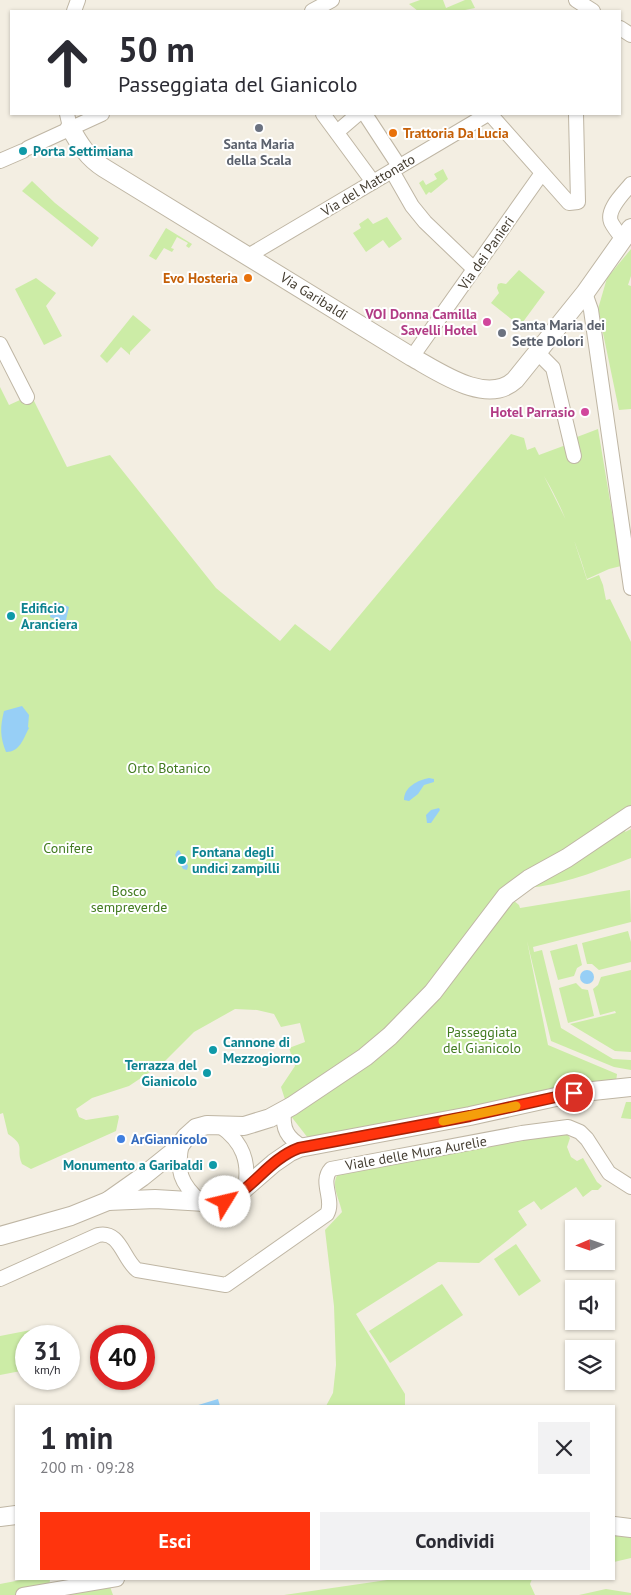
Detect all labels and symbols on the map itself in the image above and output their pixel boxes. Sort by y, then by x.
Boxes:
marker: Santa Maria della Scala [253,122,265,134]
place label: Trattoria Da Lucia [403,124,509,142]
marker: Trattoria Da Lucia [387,127,399,139]
place label: Santa Maria della Scala [223,135,295,169]
place label: Porta Settimiana [33,142,133,160]
marker: Porta Settimiana [17,145,29,157]
street label: Via del Mattonato [317,150,418,221]
street label: Via dei Panieri [453,213,518,294]
street label: Via Garibaldi [276,268,351,324]
place label: Evo Hosteria [163,269,238,287]
marker: Evo Hosteria [242,272,254,284]
place label: VOI Donna Camilla Savelli Hotel [364,305,478,339]
marker: VOI Donna Camilla Savelli Hotel [481,316,493,328]
place label: Santa Maria dei Sette Dolori [512,316,605,350]
marker: Santa Maria dei Sette Dolori [496,327,508,339]
place label: Hotel Parrasio [490,403,575,421]
marker: Hotel Parrasio [579,406,591,418]
place label: Edificio Aranciera [21,599,78,633]
marker: Edificio Aranciera [5,610,17,622]
park label: Orto Botanico [128,759,210,777]
park label: Conifere [43,839,93,857]
place label: Fontana degli undici zampilli [192,843,280,877]
marker: Fontana degli undici zampilli [176,854,188,866]
park label: Bosco sempreverde [91,882,167,916]
park label: Passeggiata del Gianicolo [443,1023,521,1057]
place label: Cannone di Mezzogiorno [223,1033,301,1067]
marker: Cannone di Mezzogiorno [207,1044,219,1056]
place label: Terrazza del Gianicolo [125,1056,198,1090]
marker: Terrazza del Gianicolo [201,1067,213,1079]
pin [553,1072,595,1114]
place label: ArGiannicolo [131,1130,208,1148]
street label: Viale delle Mura Aurelie [343,1132,488,1174]
marker: ArGiannicolo [115,1133,127,1145]
place label: Monumento a Garibaldi [63,1156,203,1174]
marker: Monumento a Garibaldi [207,1159,219,1171]
position arrow [198,1175,250,1227]
north arrow [565,1220,615,1270]
speed limit sign: 40 [90,1325,155,1390]

